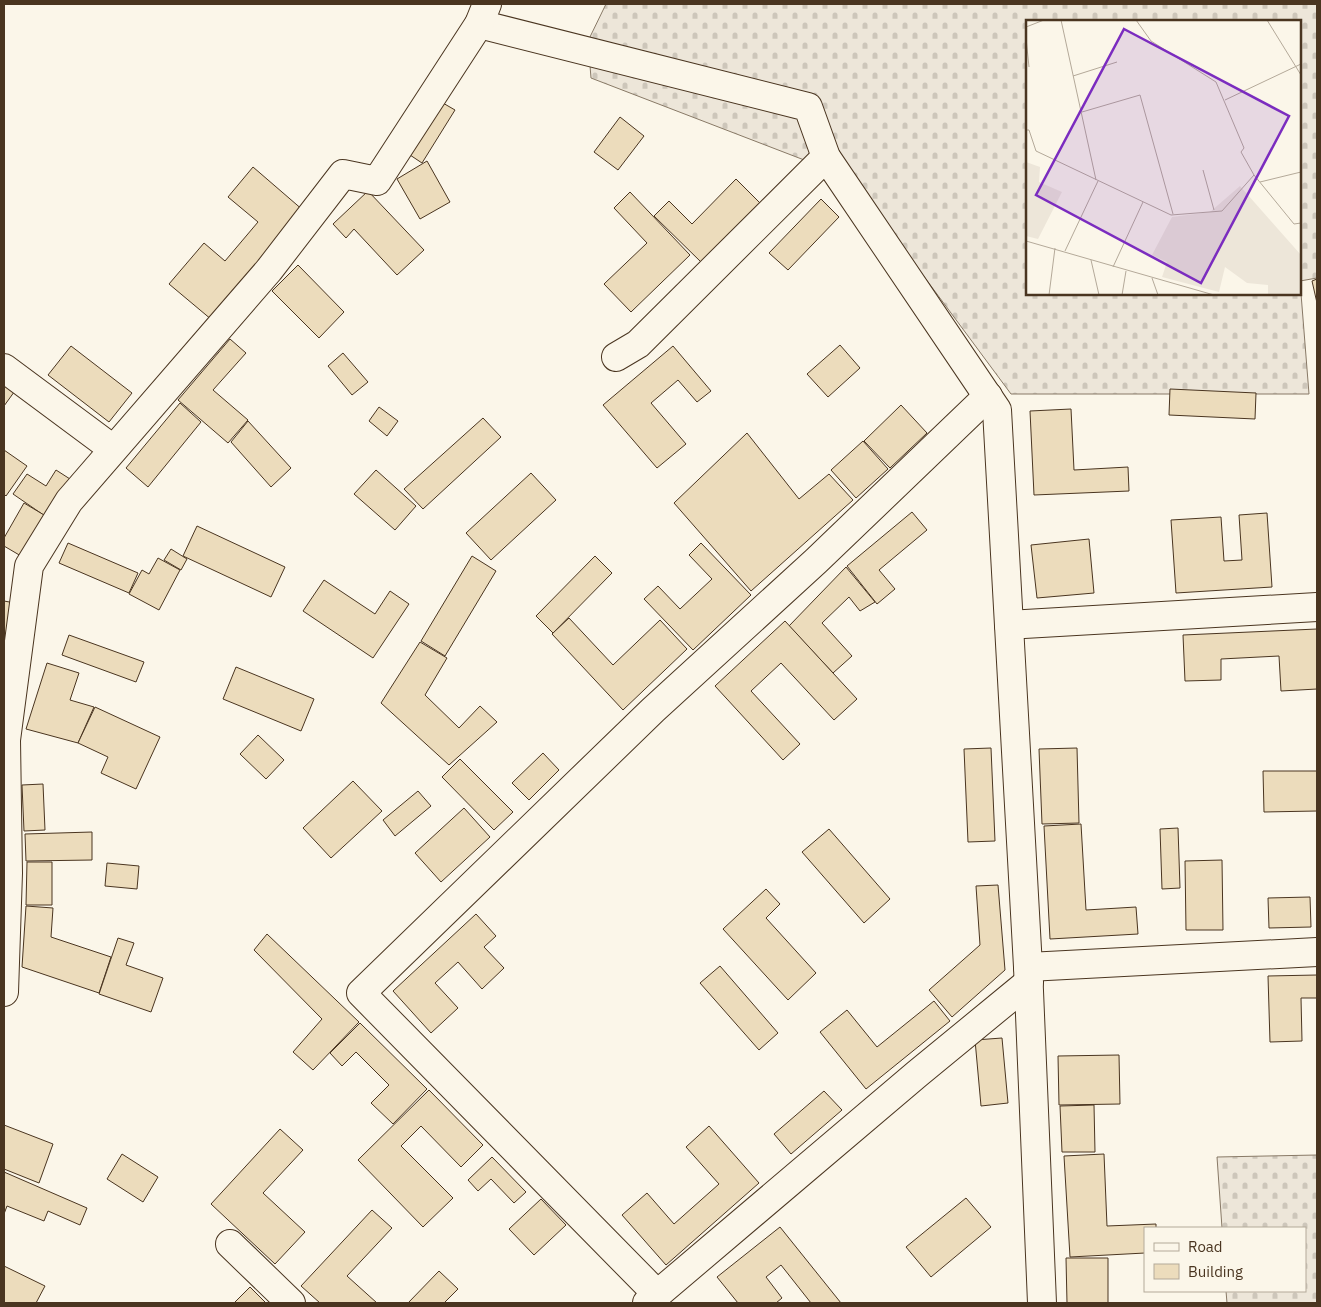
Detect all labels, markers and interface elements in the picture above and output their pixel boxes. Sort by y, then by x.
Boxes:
inset map [1026,20,1301,295]
legend [1144,1227,1306,1292]
text: Road [1188,1237,1223,1256]
text: Building [1188,1262,1243,1281]

